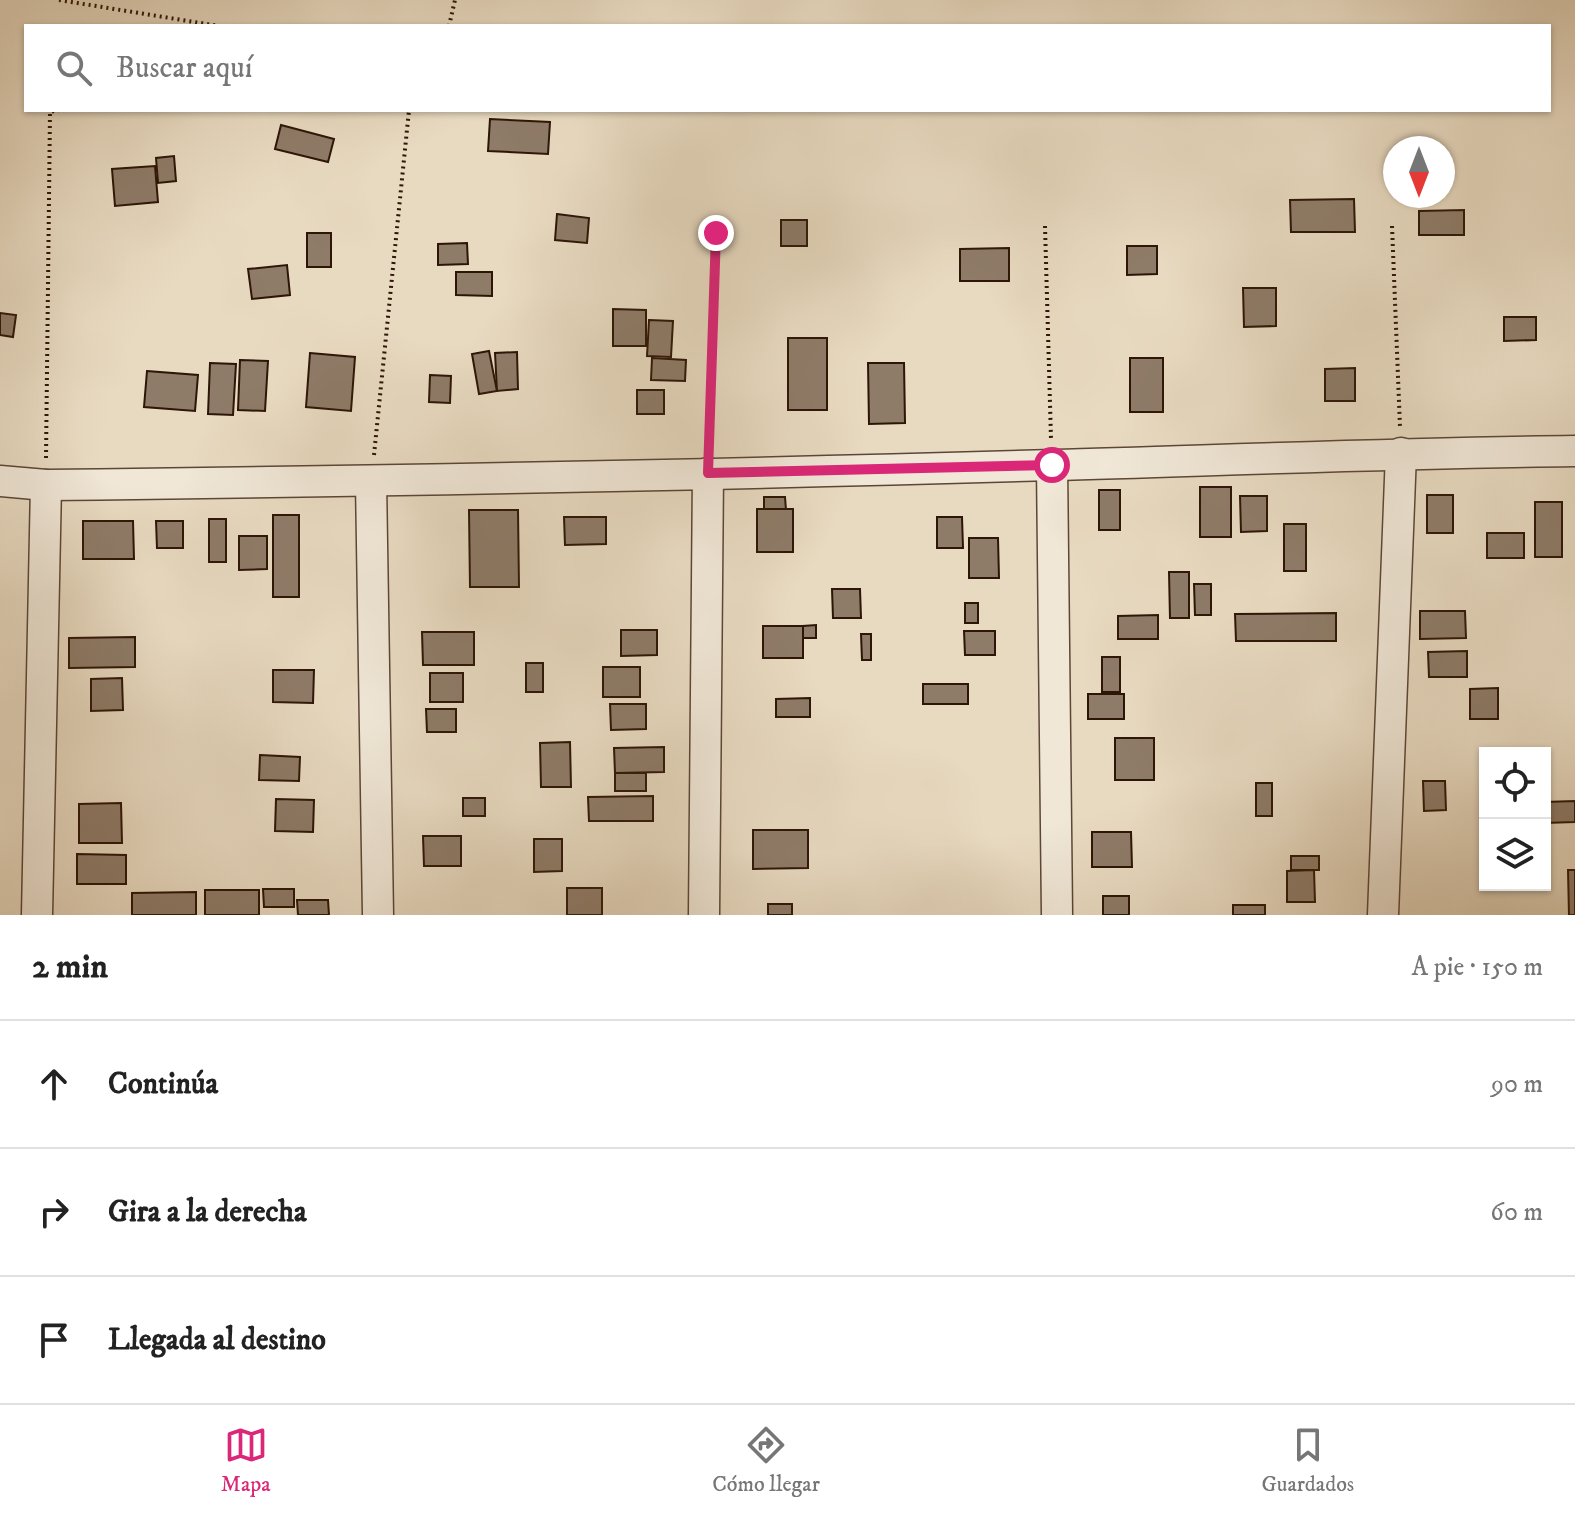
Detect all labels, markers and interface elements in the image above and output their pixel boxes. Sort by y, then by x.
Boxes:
search box [24,24,1551,112]
icon: search [52,46,96,90]
text: Buscar aquí [116,50,253,87]
north arrow [1383,136,1455,208]
route end [698,215,734,251]
route start [1034,447,1070,483]
map controls [1479,747,1551,891]
button: locate [1479,747,1551,819]
button: layers [1479,819,1551,891]
text: 2 min [32,946,108,988]
text: A pie · 150 m [1412,951,1543,984]
icon: ahead [32,1062,76,1106]
text: Continúa [108,1066,218,1103]
text: 90 m [1491,1068,1543,1101]
icon: right [32,1190,76,1234]
text: Gira a la derecha [108,1194,307,1231]
text: 60 m [1490,1196,1543,1229]
icon: arrive [32,1318,76,1362]
text: Llegada al destino [108,1322,326,1359]
tab: Mapa [221,1423,271,1498]
tab: Cómo llegar [712,1423,820,1498]
tab: Guardados [1261,1423,1354,1498]

